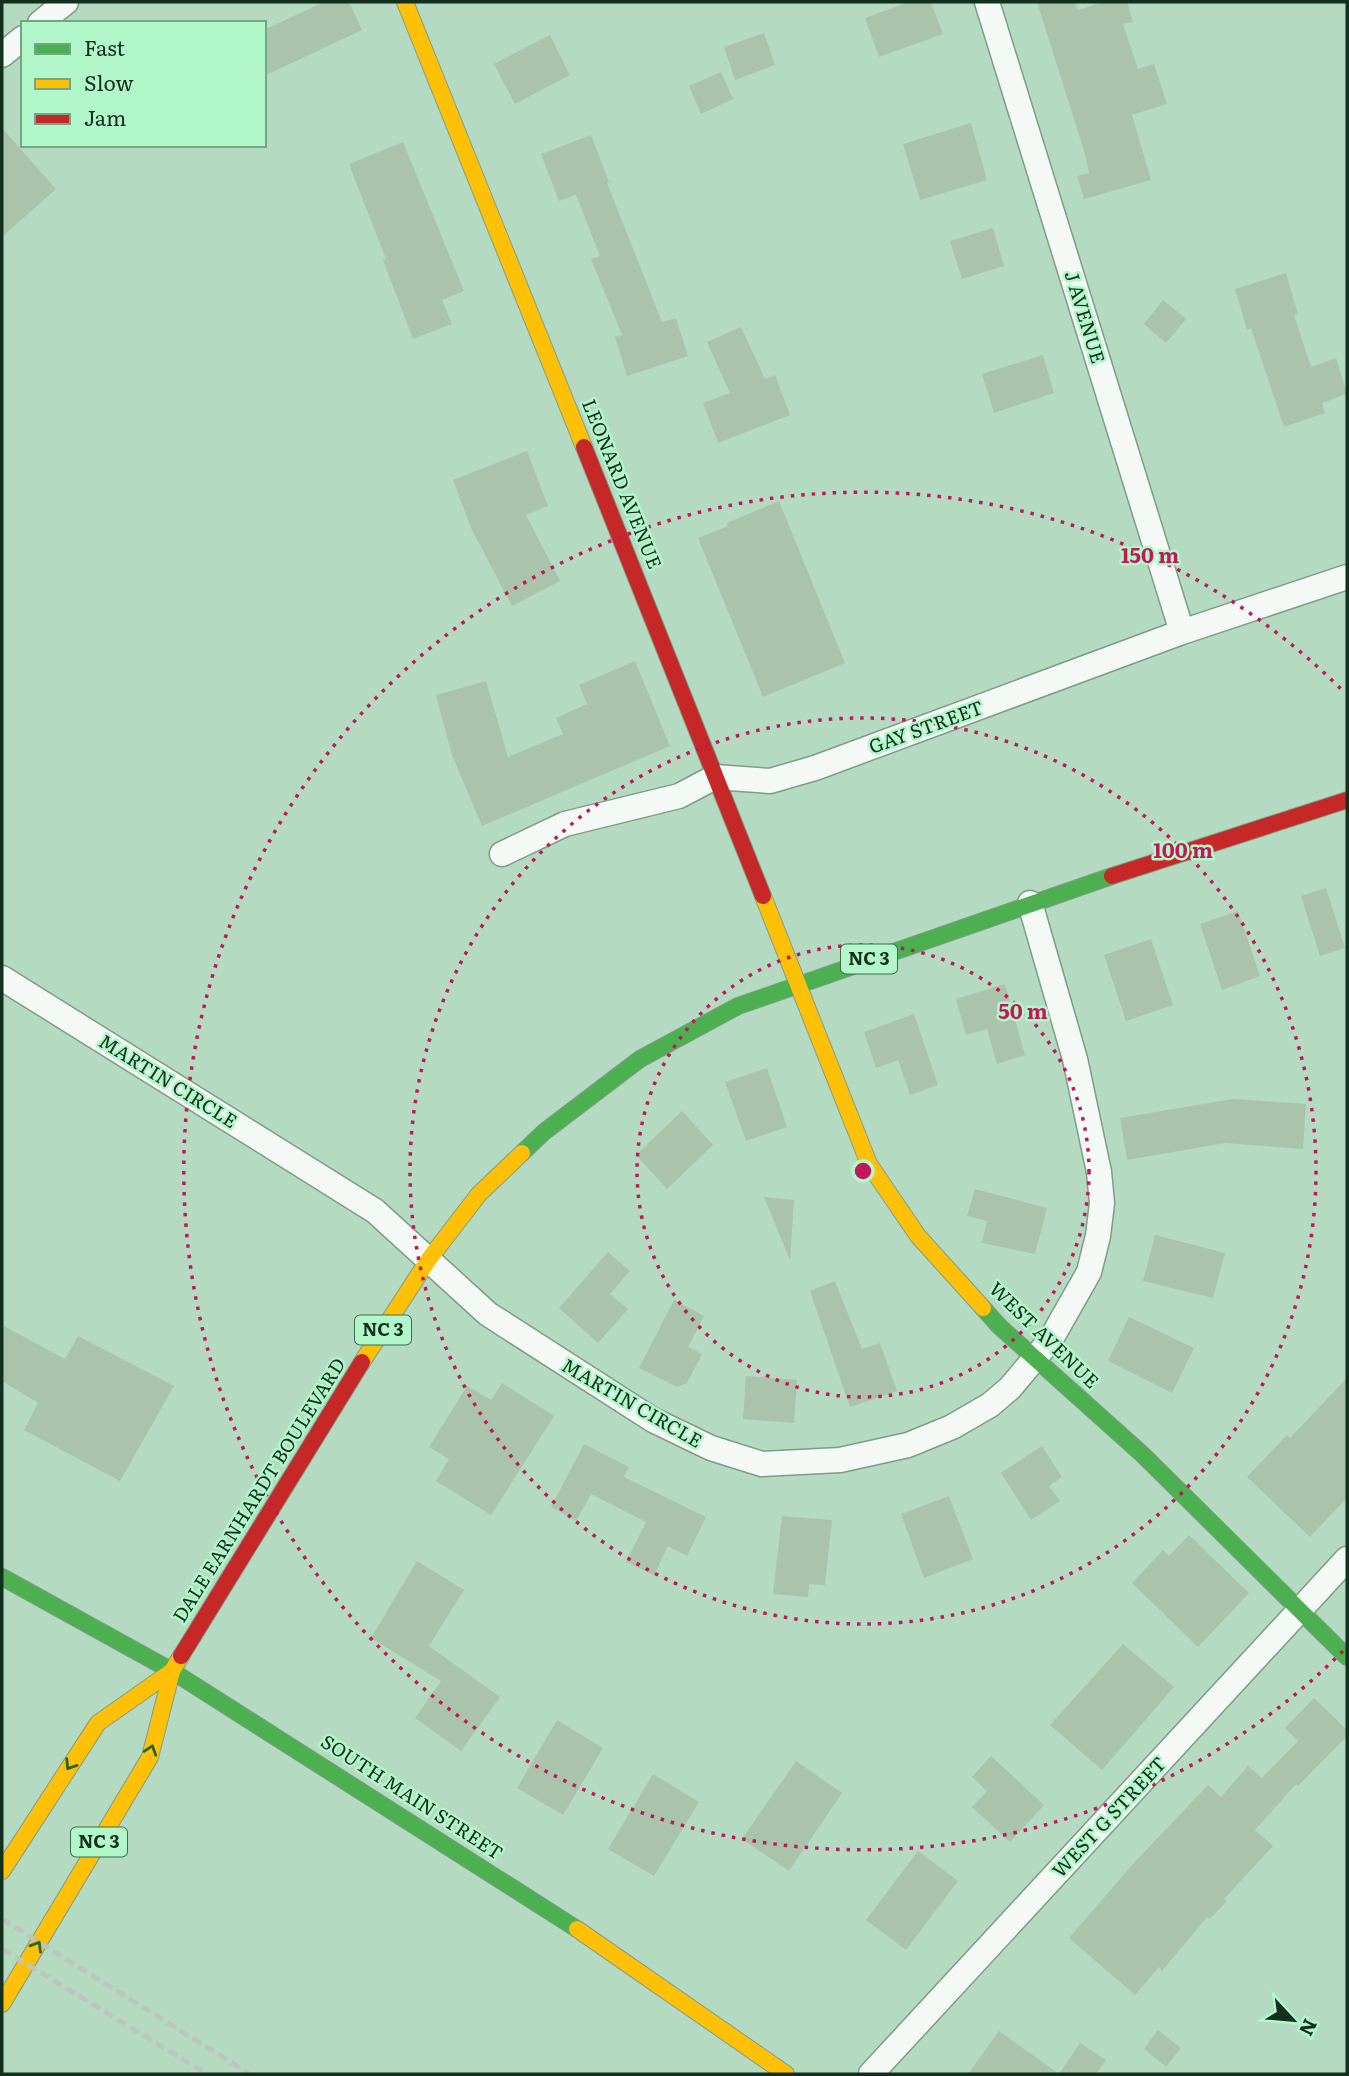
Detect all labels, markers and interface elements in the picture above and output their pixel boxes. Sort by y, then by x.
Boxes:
legend [21,21,266,147]
text: Fast [84,31,125,62]
text: Slow [84,66,134,97]
text: Jam [84,101,126,132]
street label: J AVENUE [1059,267,1113,367]
street label: LEONARD AVENUE [576,394,670,573]
text: 150 m [1121,538,1179,569]
street label: GAY STREET [864,692,987,760]
text: 100 m [1153,833,1213,864]
road number: NC 3 [841,944,897,974]
text: 50 m [998,994,1048,1025]
street label: MARTIN CIRCLE [94,1026,243,1134]
centre of rings [851,1159,875,1183]
street label: WEST AVENUE [984,1275,1106,1394]
road number: NC 3 [355,1316,411,1344]
street label: MARTIN CIRCLE [557,1350,708,1454]
street label: DALE EARNHARDT BOULEVARD [165,1352,351,1627]
street label: SOUTH MAIN STREET [316,1727,509,1866]
one-way arrow [143,1744,157,1756]
street label: WEST G STREET [1045,1750,1172,1883]
one-way arrow [65,1757,78,1770]
road number: NC 3 [71,1828,127,1856]
one-way arrow [28,1940,41,1953]
north arrow [1258,1985,1328,2055]
text: N [1293,2015,1325,2041]

